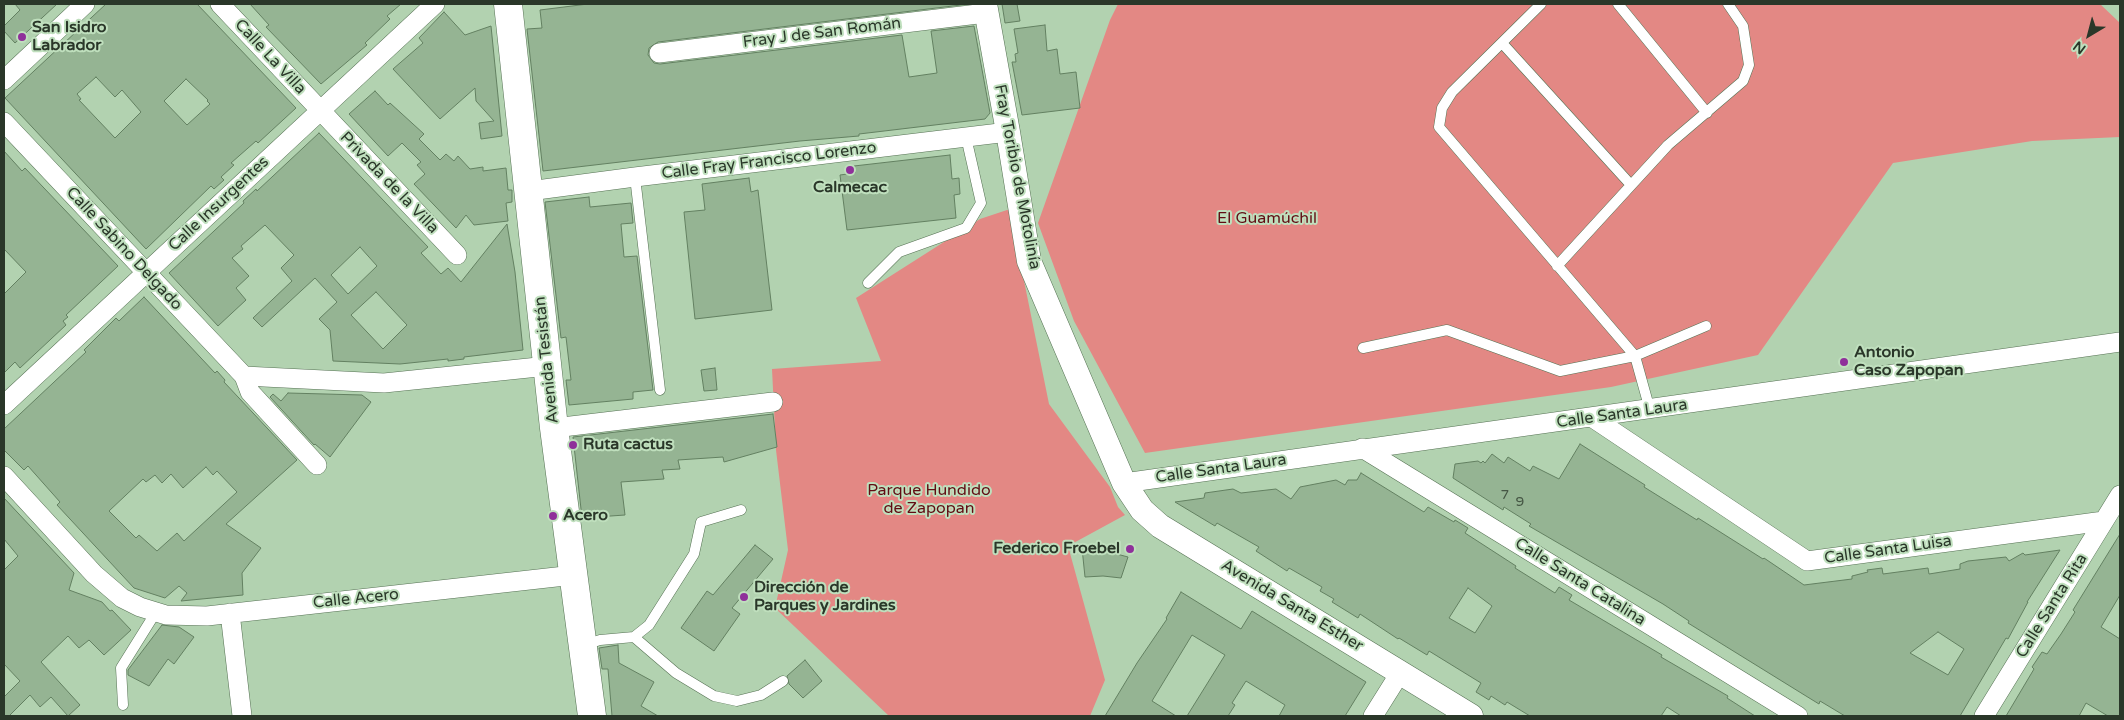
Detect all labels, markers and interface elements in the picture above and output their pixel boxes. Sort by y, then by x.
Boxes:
north arrow [2064,10,2114,60]
street label: Fray J de San Román [742,14,902,52]
street label: Calle La Villa [230,16,310,98]
place label: San Isidro Labrador [32,18,107,56]
marker: San Isidro Labrador [16,31,28,43]
text: N [2070,37,2089,58]
street label: Fray Toribio de Motolinía [990,83,1044,271]
street label: Privada de la Villa [336,128,442,238]
street label: Calle Fray Francisco Lorenzo [660,138,878,184]
street label: Calle Insurgentes [165,153,273,255]
marker: Calmecac [844,164,856,176]
place label: Calmecac [813,178,887,198]
street label: Calle Sabino Delgado [62,183,186,315]
park label: El Guamúchil [1217,209,1317,229]
street label: Avenida Tesistán [531,296,563,424]
place label: Antonio Caso Zapopan [1854,343,1964,381]
marker: Antonio Caso Zapopan [1838,356,1850,368]
street label: Calle Santa Laura [1555,395,1689,433]
place label: Ruta cactus [583,435,673,455]
marker: Ruta cactus [567,439,579,451]
street label: Calle Santa Laura [1154,450,1288,488]
park label: Parque Hundido de Zapopan [867,481,991,519]
house number: 7 [1501,487,1509,503]
house number: 9 [1516,494,1524,510]
place label: Acero [563,506,608,526]
marker: Acero [547,510,559,522]
street label: Calle Santa Luisa [1823,532,1953,568]
street label: Calle Santa Catalina [1511,534,1649,630]
place label: Federico Froebel [993,539,1120,559]
marker: Federico Froebel [1124,543,1136,555]
street label: Calle Santa Rita [2012,550,2092,662]
street label: Avenida Santa Esther [1218,556,1366,656]
place label: Dirección de Parques y Jardines [754,578,896,616]
street label: Calle Acero [312,585,400,613]
marker: Dirección de Parques y Jardines [738,591,750,603]

